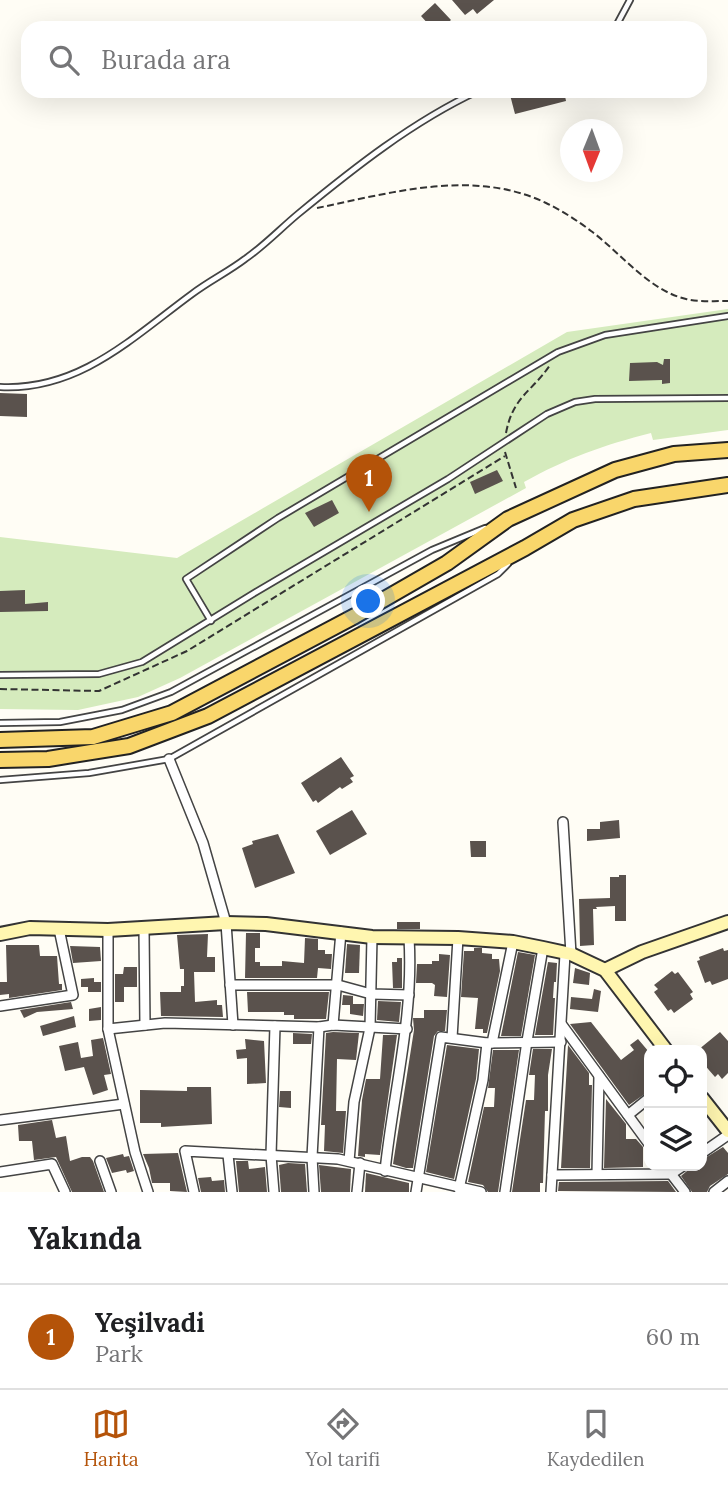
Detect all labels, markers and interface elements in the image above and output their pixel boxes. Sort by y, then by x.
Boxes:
search box [21,21,707,98]
icon: search [45,41,83,79]
text: Burada ara [101,43,231,76]
north arrow [560,119,623,182]
pin: 1 [346,454,392,512]
your location [351,584,385,618]
map controls [644,1045,707,1171]
button: locate [644,1045,707,1108]
button: layers [644,1108,707,1171]
text: Yakında [28,1219,142,1257]
text: Yeşilvadi [95,1306,205,1339]
text: 1 [46,1322,56,1351]
text: 60 m [646,1322,700,1351]
text: Park [95,1339,143,1368]
tab: Harita [83,1405,139,1471]
tab: Yol tarifi [305,1405,380,1471]
tab: Kaydedilen [547,1405,645,1471]

